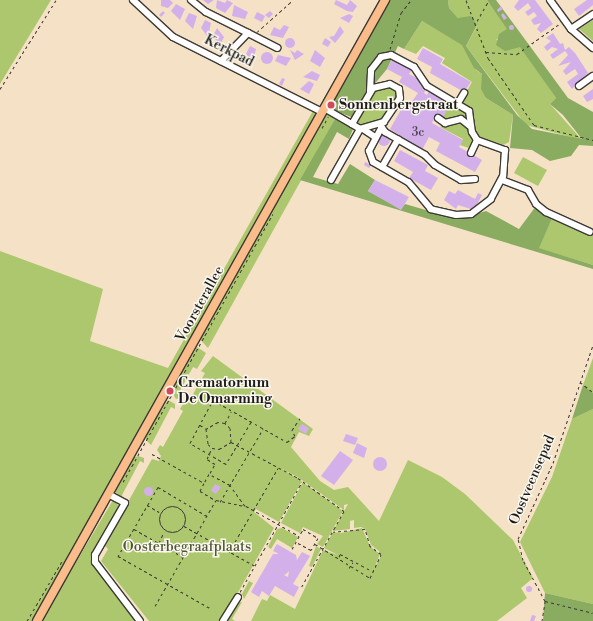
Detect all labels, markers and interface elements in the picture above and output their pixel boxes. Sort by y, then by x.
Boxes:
street label: Kerkpad [201,31,257,71]
place label: Sonnenbergstraat [339,97,458,113]
marker: Sonnenbergstraat [326,100,336,110]
house number: 3c [412,126,424,140]
street label: Voorsterallee [172,263,228,345]
place label: Crematorium De Omarming [178,375,272,408]
marker: Crematorium De Omarming [165,386,175,396]
street label: Oostveensepad [506,433,558,527]
park label: Oosterbegraafplaats [123,539,251,555]

